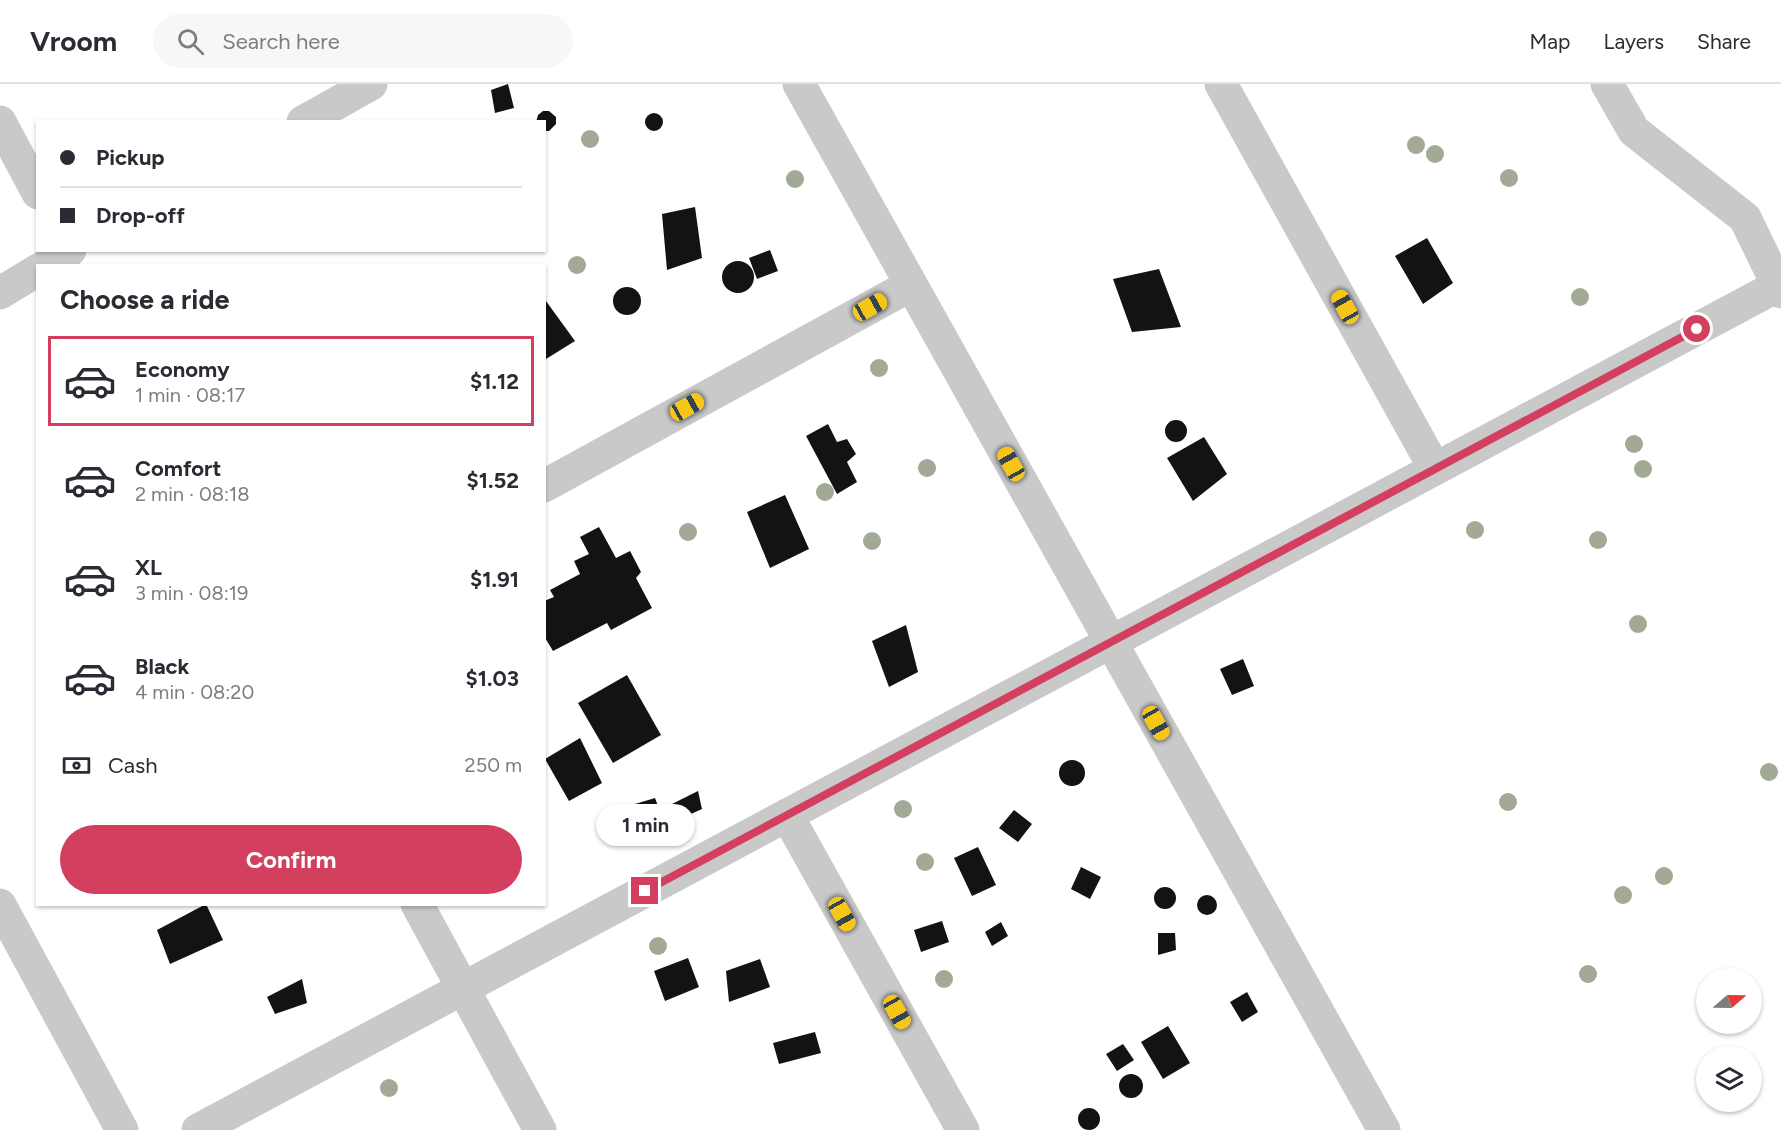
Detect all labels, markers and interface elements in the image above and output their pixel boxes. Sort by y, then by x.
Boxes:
search box [153,14,573,68]
text: Vroom [30,24,117,58]
icon: search [174,25,207,58]
text: Search here [222,28,340,55]
text: Map [1530,29,1570,54]
text: Layers [1603,29,1664,54]
text: Share [1697,29,1751,54]
text: Pickup [96,144,165,171]
text: Drop-off [96,202,185,229]
text: Choose a ride [60,283,229,316]
car [1328,287,1362,327]
car [850,290,890,324]
route start [1683,315,1710,342]
icon: car [63,354,117,408]
text: Economy [135,356,230,383]
text: $1.12 [470,368,519,395]
text: 1 min · 08:17 [135,383,245,407]
car [667,390,707,424]
car [994,444,1028,484]
icon: car [63,453,117,507]
text: Comfort [135,455,221,482]
text: $1.52 [467,467,519,494]
text: 2 min · 08:18 [135,482,250,506]
icon: car [63,552,117,606]
text: XL [135,554,162,581]
text: $1.91 [470,566,519,593]
text: 3 min · 08:19 [135,581,248,605]
icon: car [63,651,117,705]
text: Black [135,653,189,680]
text: $1.03 [466,665,519,692]
text: 4 min · 08:20 [135,680,254,704]
car [1139,703,1173,743]
icon: cash [60,749,93,782]
text: Cash [108,752,158,779]
text: 250 m [465,753,522,777]
callout: 1 min [596,804,694,846]
text: 1 min [622,813,669,837]
button: Confirm [60,825,522,894]
route end [631,877,658,904]
car [825,894,859,934]
north arrow [1696,968,1762,1034]
map controls [1696,968,1762,1112]
car [880,992,914,1032]
button: layers [1696,1046,1762,1112]

